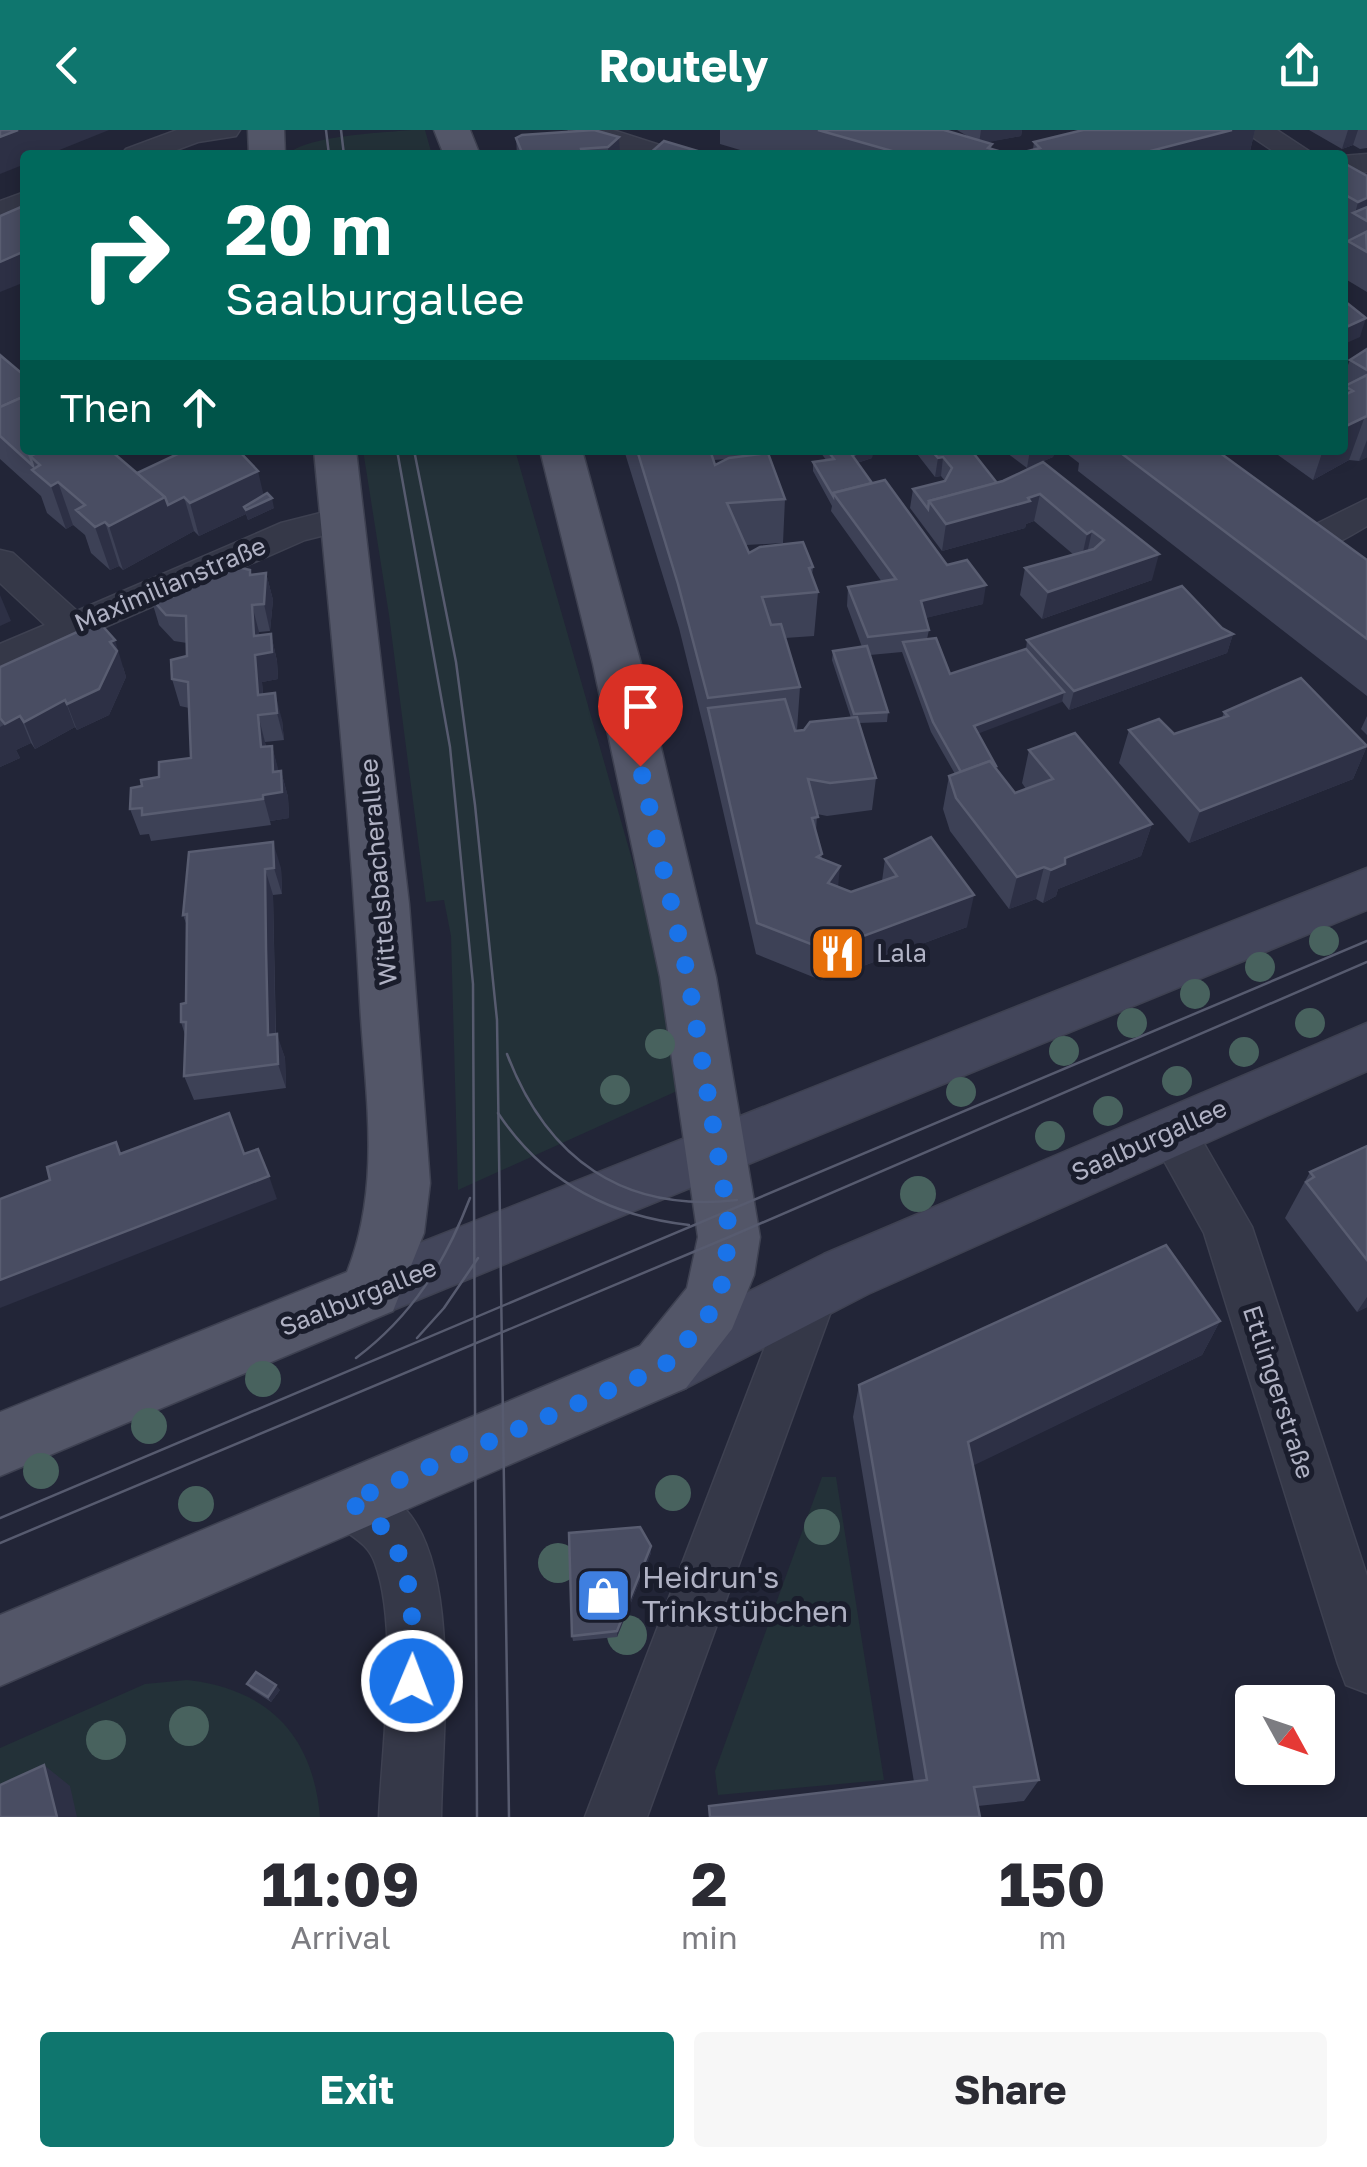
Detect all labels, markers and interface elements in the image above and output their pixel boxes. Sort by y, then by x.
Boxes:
icon: back [40,38,95,93]
text: Routely [598,38,769,92]
icon: share [1272,38,1327,93]
text: 20 m [225,186,392,270]
icon: right [60,190,190,320]
text: Saalburgallee [225,271,525,325]
icon: ahead [172,380,227,435]
text: Then [60,385,152,430]
street label: Maximilianstraße [69,529,270,638]
pin [598,664,683,767]
icon: arrive [613,679,668,734]
street label: Wittelsbacherallee [352,757,403,987]
restaurant icon: Lala [807,923,867,983]
place label: Lala [876,937,927,968]
street label: Saalburgallee [1066,1092,1231,1188]
street label: Saalburgallee [275,1251,441,1342]
street label: Ettlingerstraße [1237,1301,1322,1483]
place label: Heidrun's Trinkstübchen [642,1559,848,1629]
shop icon: Heidrun's Trinkstübchen [573,1565,633,1625]
position arrow [360,1629,464,1733]
north arrow [1235,1685,1335,1785]
map controls [1235,1685,1335,1785]
text: 11:09 [261,1847,420,1919]
text: 2 [691,1847,728,1919]
text: 150 [999,1847,1106,1919]
text: Arrival [290,1918,391,1956]
text: min [681,1918,738,1956]
text: m [1038,1918,1066,1956]
button: Exit [40,2032,674,2147]
button: Share [694,2032,1327,2147]

